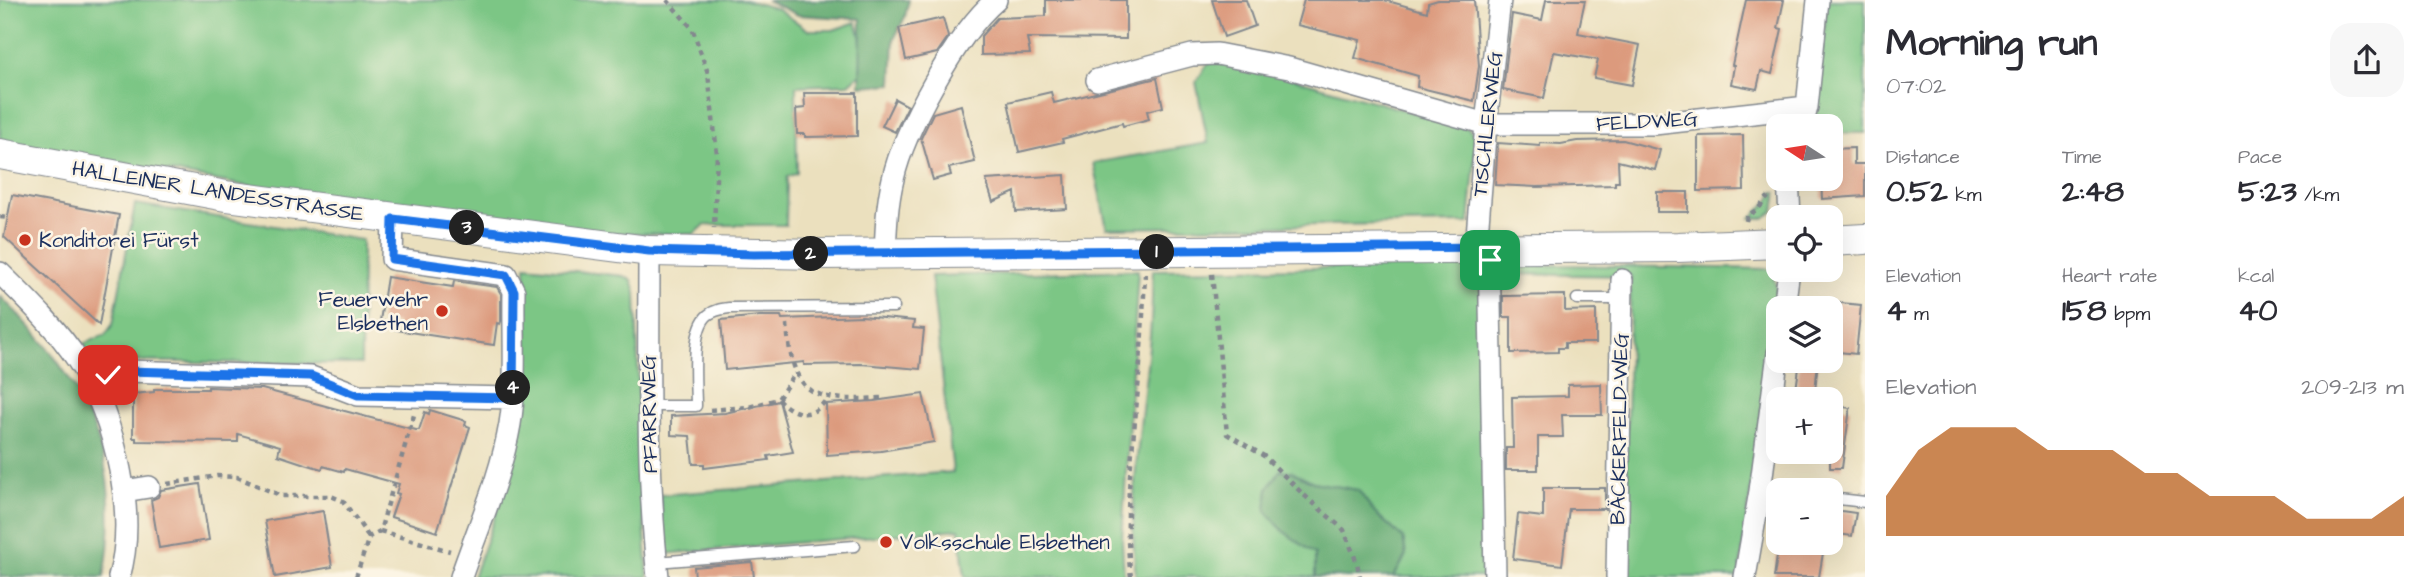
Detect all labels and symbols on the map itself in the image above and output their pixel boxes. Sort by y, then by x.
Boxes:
street label: TISCHLERWEG [1465,49,1510,198]
street label: FELDWEG [1595,104,1699,139]
north arrow [1766,114,1843,191]
street label: HALLEINER LANDESSTRASSE [70,154,366,229]
pin: 3 [449,210,484,246]
place label: Konditorei Fürst [39,226,199,255]
pin [1460,230,1520,290]
marker: Konditorei Fürst [17,232,33,248]
pin: 1 [1140,234,1174,270]
pin: 2 [794,236,828,272]
place label: Feuerwehr Elsbethen [318,285,428,338]
marker: Feuerwehr Elsbethen [434,303,450,319]
street label: BÄCKERFELD-WEG [1603,332,1636,525]
pin [78,345,138,405]
street label: PFARRWEG [634,354,665,473]
pin: 4 [496,370,530,406]
place label: Volksschule Elsbethen [900,528,1110,557]
marker: Volksschule Elsbethen [878,534,894,550]

